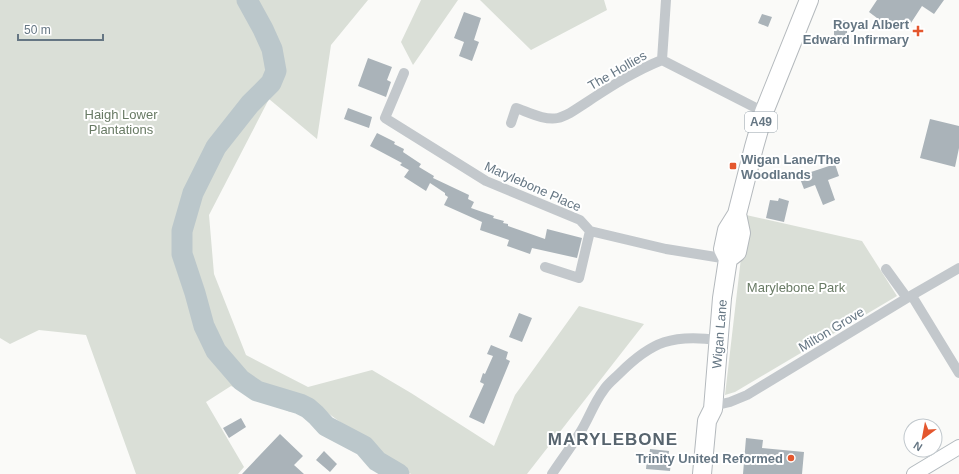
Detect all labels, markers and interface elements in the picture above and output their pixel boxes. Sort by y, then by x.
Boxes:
scale bar [18,16,103,42]
place label: Royal Albert Edward Infirmary [803,17,910,47]
text: 50 m [24,23,51,37]
marker: Royal Albert Edward Infirmary [912,25,924,37]
street label: The Hollies [585,47,650,93]
park label: Haigh Lower Plantations [85,107,158,137]
road number: A49 [745,112,777,132]
place label: Wigan Lane/The Woodlands [741,152,841,182]
street label: Marylebone Place [482,158,583,214]
marker: Wigan Lane/The Woodlands [728,161,738,171]
park label: Marylebone Park [747,280,846,295]
street label: Wigan Lane [709,299,730,369]
street label: Milton Grove [796,304,867,355]
north arrow [903,418,943,458]
district label: MARYLEBONE [548,430,678,449]
text: N [911,439,924,454]
place label: Trinity United Reformed [636,451,783,466]
marker: Trinity United Reformed [786,453,796,463]

